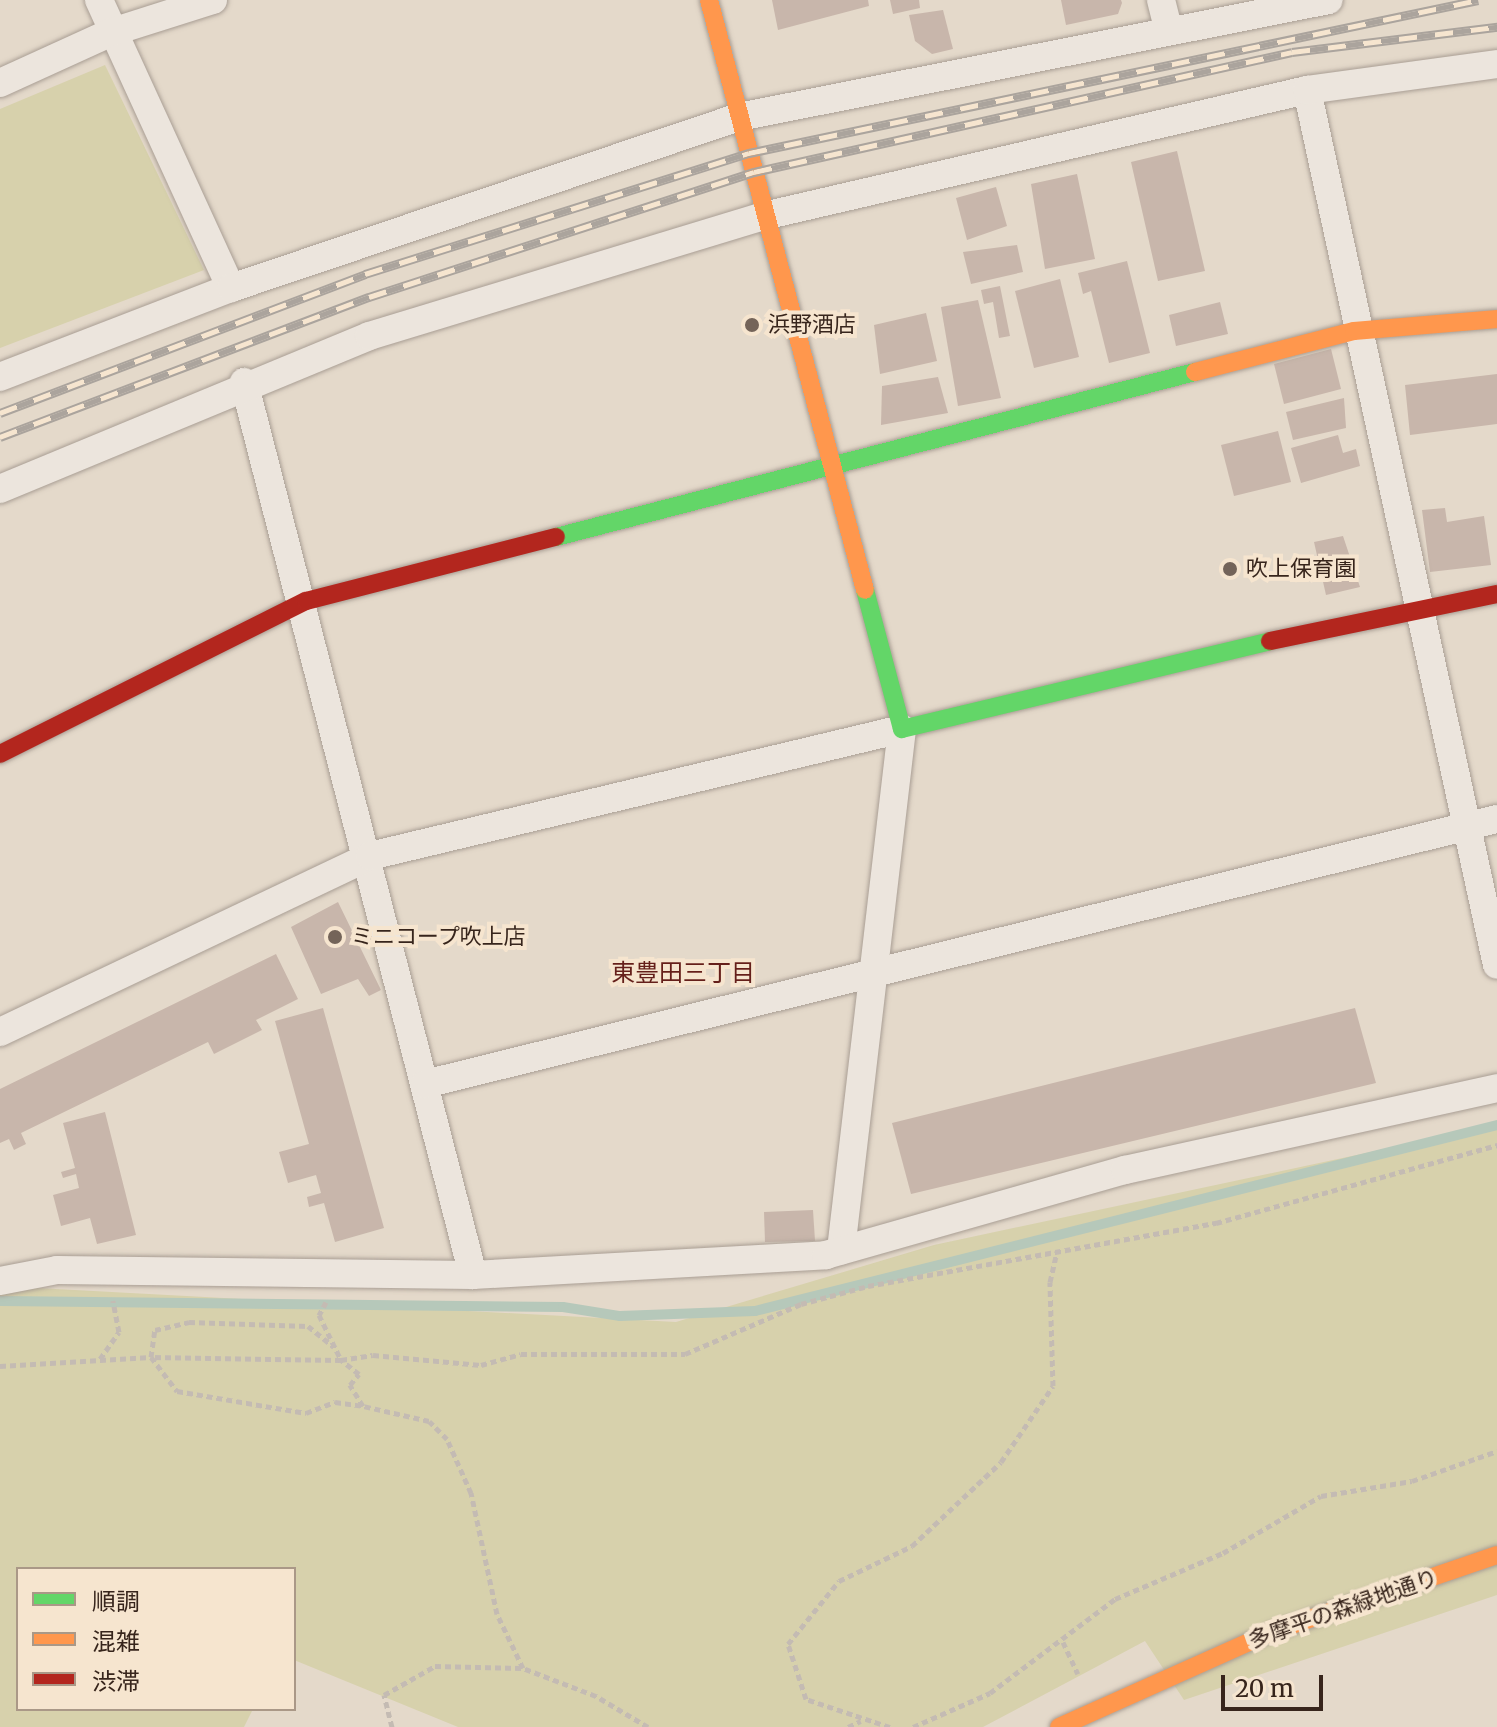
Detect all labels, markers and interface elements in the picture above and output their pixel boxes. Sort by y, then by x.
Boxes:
place label: 浜野酒店 [768,312,856,338]
marker: 浜野酒店 [743,316,761,334]
place label: 吹上保育園 [1246,556,1356,582]
marker: 吹上保育園 [1221,560,1239,578]
place label: ミニコープ吹上店 [351,924,527,950]
marker: ミニコープ吹上店 [326,928,344,946]
district label: 東豊田三丁目 [611,959,755,987]
street label: 多摩平の森緑地通り [1245,1564,1441,1654]
legend [16,1567,296,1711]
text: 順調 [92,1586,140,1617]
text: 混雑 [92,1626,140,1657]
scale bar [1225,1659,1327,1709]
text: 渋滞 [92,1666,140,1697]
text: 20 m [1235,1673,1294,1704]

